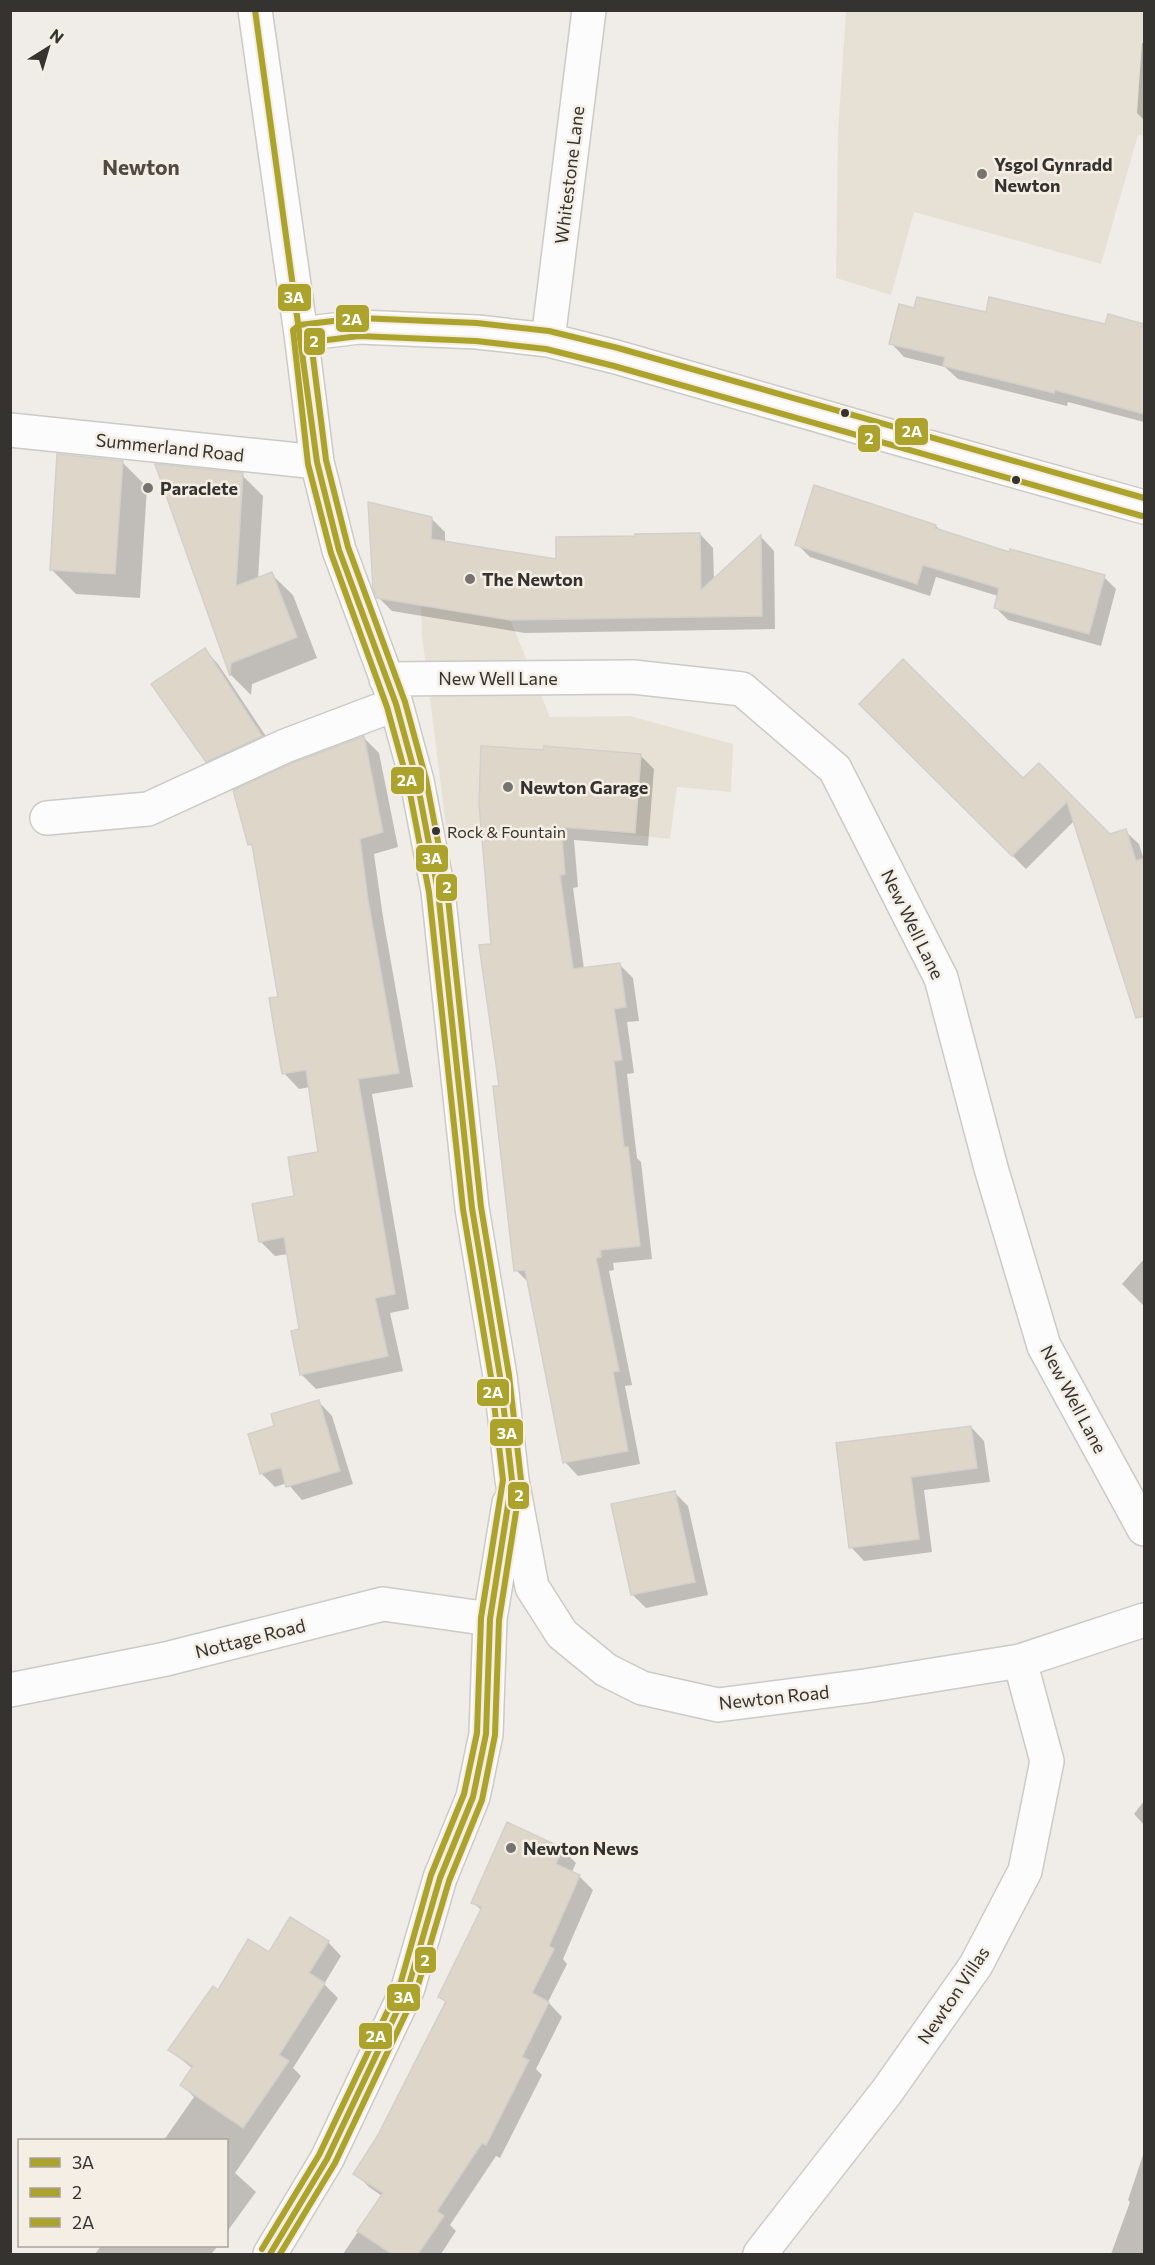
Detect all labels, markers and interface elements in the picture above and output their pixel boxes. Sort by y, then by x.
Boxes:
north arrow [18,18,78,78]
text: N [47,24,68,47]
street label: Whitestone Lane [550,105,588,245]
place label: Ysgol Gynradd Newton [994,153,1112,196]
district label: Newton [102,154,180,179]
marker: Ysgol Gynradd Newton [975,167,989,181]
line badge: 3A [277,283,312,312]
text: 3A [284,287,305,306]
line badge: 2A [335,304,370,333]
text: 2A [342,309,363,328]
line badge: 2 [303,327,326,356]
text: 2 [309,331,319,350]
unlabelled marker [839,407,851,419]
line badge: 2A [894,417,929,446]
text: 2A [902,421,923,440]
line badge: 2 [857,424,881,453]
street label: Summerland Road [95,428,245,466]
text: 2 [864,428,874,447]
unlabelled marker [1010,474,1022,486]
place label: Paraclete [160,477,238,499]
marker: Paraclete [141,481,155,495]
place label: The Newton [482,568,583,590]
marker: The Newton [463,572,477,586]
street label: New Well Lane [438,667,558,689]
line badge: 2A [390,766,425,795]
text: 2A [397,770,418,789]
place label: Newton Garage [520,776,648,798]
marker: Newton Garage [501,780,515,794]
place label: Rock & Fountain [447,822,566,841]
marker: Rock & Fountain [430,825,442,837]
line badge: 3A [415,844,449,873]
text: 3A [422,848,443,867]
street label: New Well Lane [877,866,949,982]
line badge: 2 [435,873,458,902]
text: 2 [442,877,452,896]
street label: New Well Lane [1036,1341,1112,1457]
line badge: 2A [476,1378,510,1407]
text: 2A [483,1382,504,1401]
line badge: 3A [489,1418,524,1447]
text: 3A [497,1423,518,1442]
line badge: 2 [507,1481,530,1510]
text: 2 [514,1485,524,1504]
street label: Nottage Road [193,1614,307,1662]
street label: Newton Road [718,1680,830,1714]
place label: Newton News [523,1837,639,1859]
marker: Newton News [504,1841,518,1855]
street label: Newton Villas [912,1942,994,2048]
line badge: 2 [414,1946,437,1974]
text: 2 [420,1950,430,1969]
line badge: 3A [386,1983,421,2012]
text: 3A [394,1987,415,2006]
line badge: 2A [358,2022,393,2050]
text: 2A [366,2026,387,2045]
legend [18,2139,228,2247]
text: 3A [72,2151,94,2173]
text: 2 [72,2181,82,2203]
text: 2A [72,2211,94,2233]

